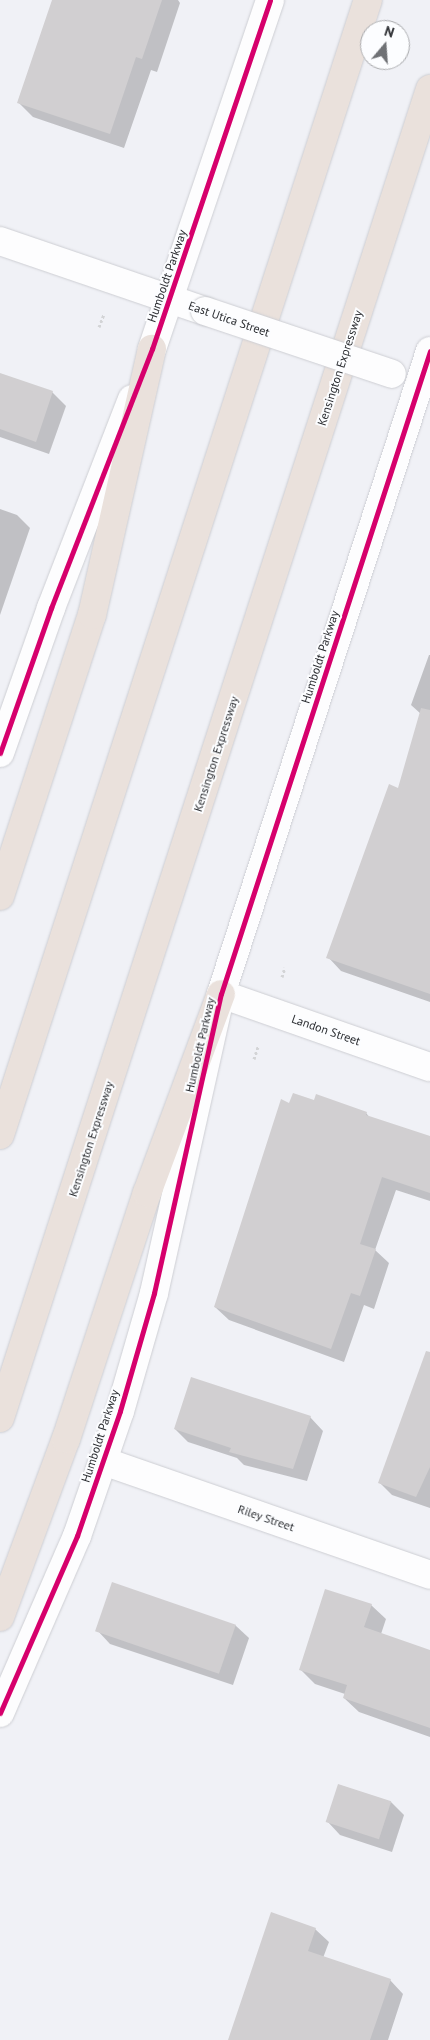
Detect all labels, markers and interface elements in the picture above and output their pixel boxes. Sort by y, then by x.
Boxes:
north arrow [360,20,410,70]
text: N [382,22,396,42]
street label: Humboldt Parkway [144,228,190,324]
street label: East Utica Street [186,298,272,340]
street label: Kensington Expressway [315,308,365,428]
street label: Humboldt Parkway [298,609,342,705]
street label: Kensington Expressway [191,694,241,814]
street label: Humboldt Parkway [182,996,218,1094]
street label: Landon Street [290,1012,362,1048]
street label: Kensington Expressway [66,1079,116,1199]
street label: Humboldt Parkway [78,1388,122,1484]
street label: Riley Street [236,1502,296,1534]

